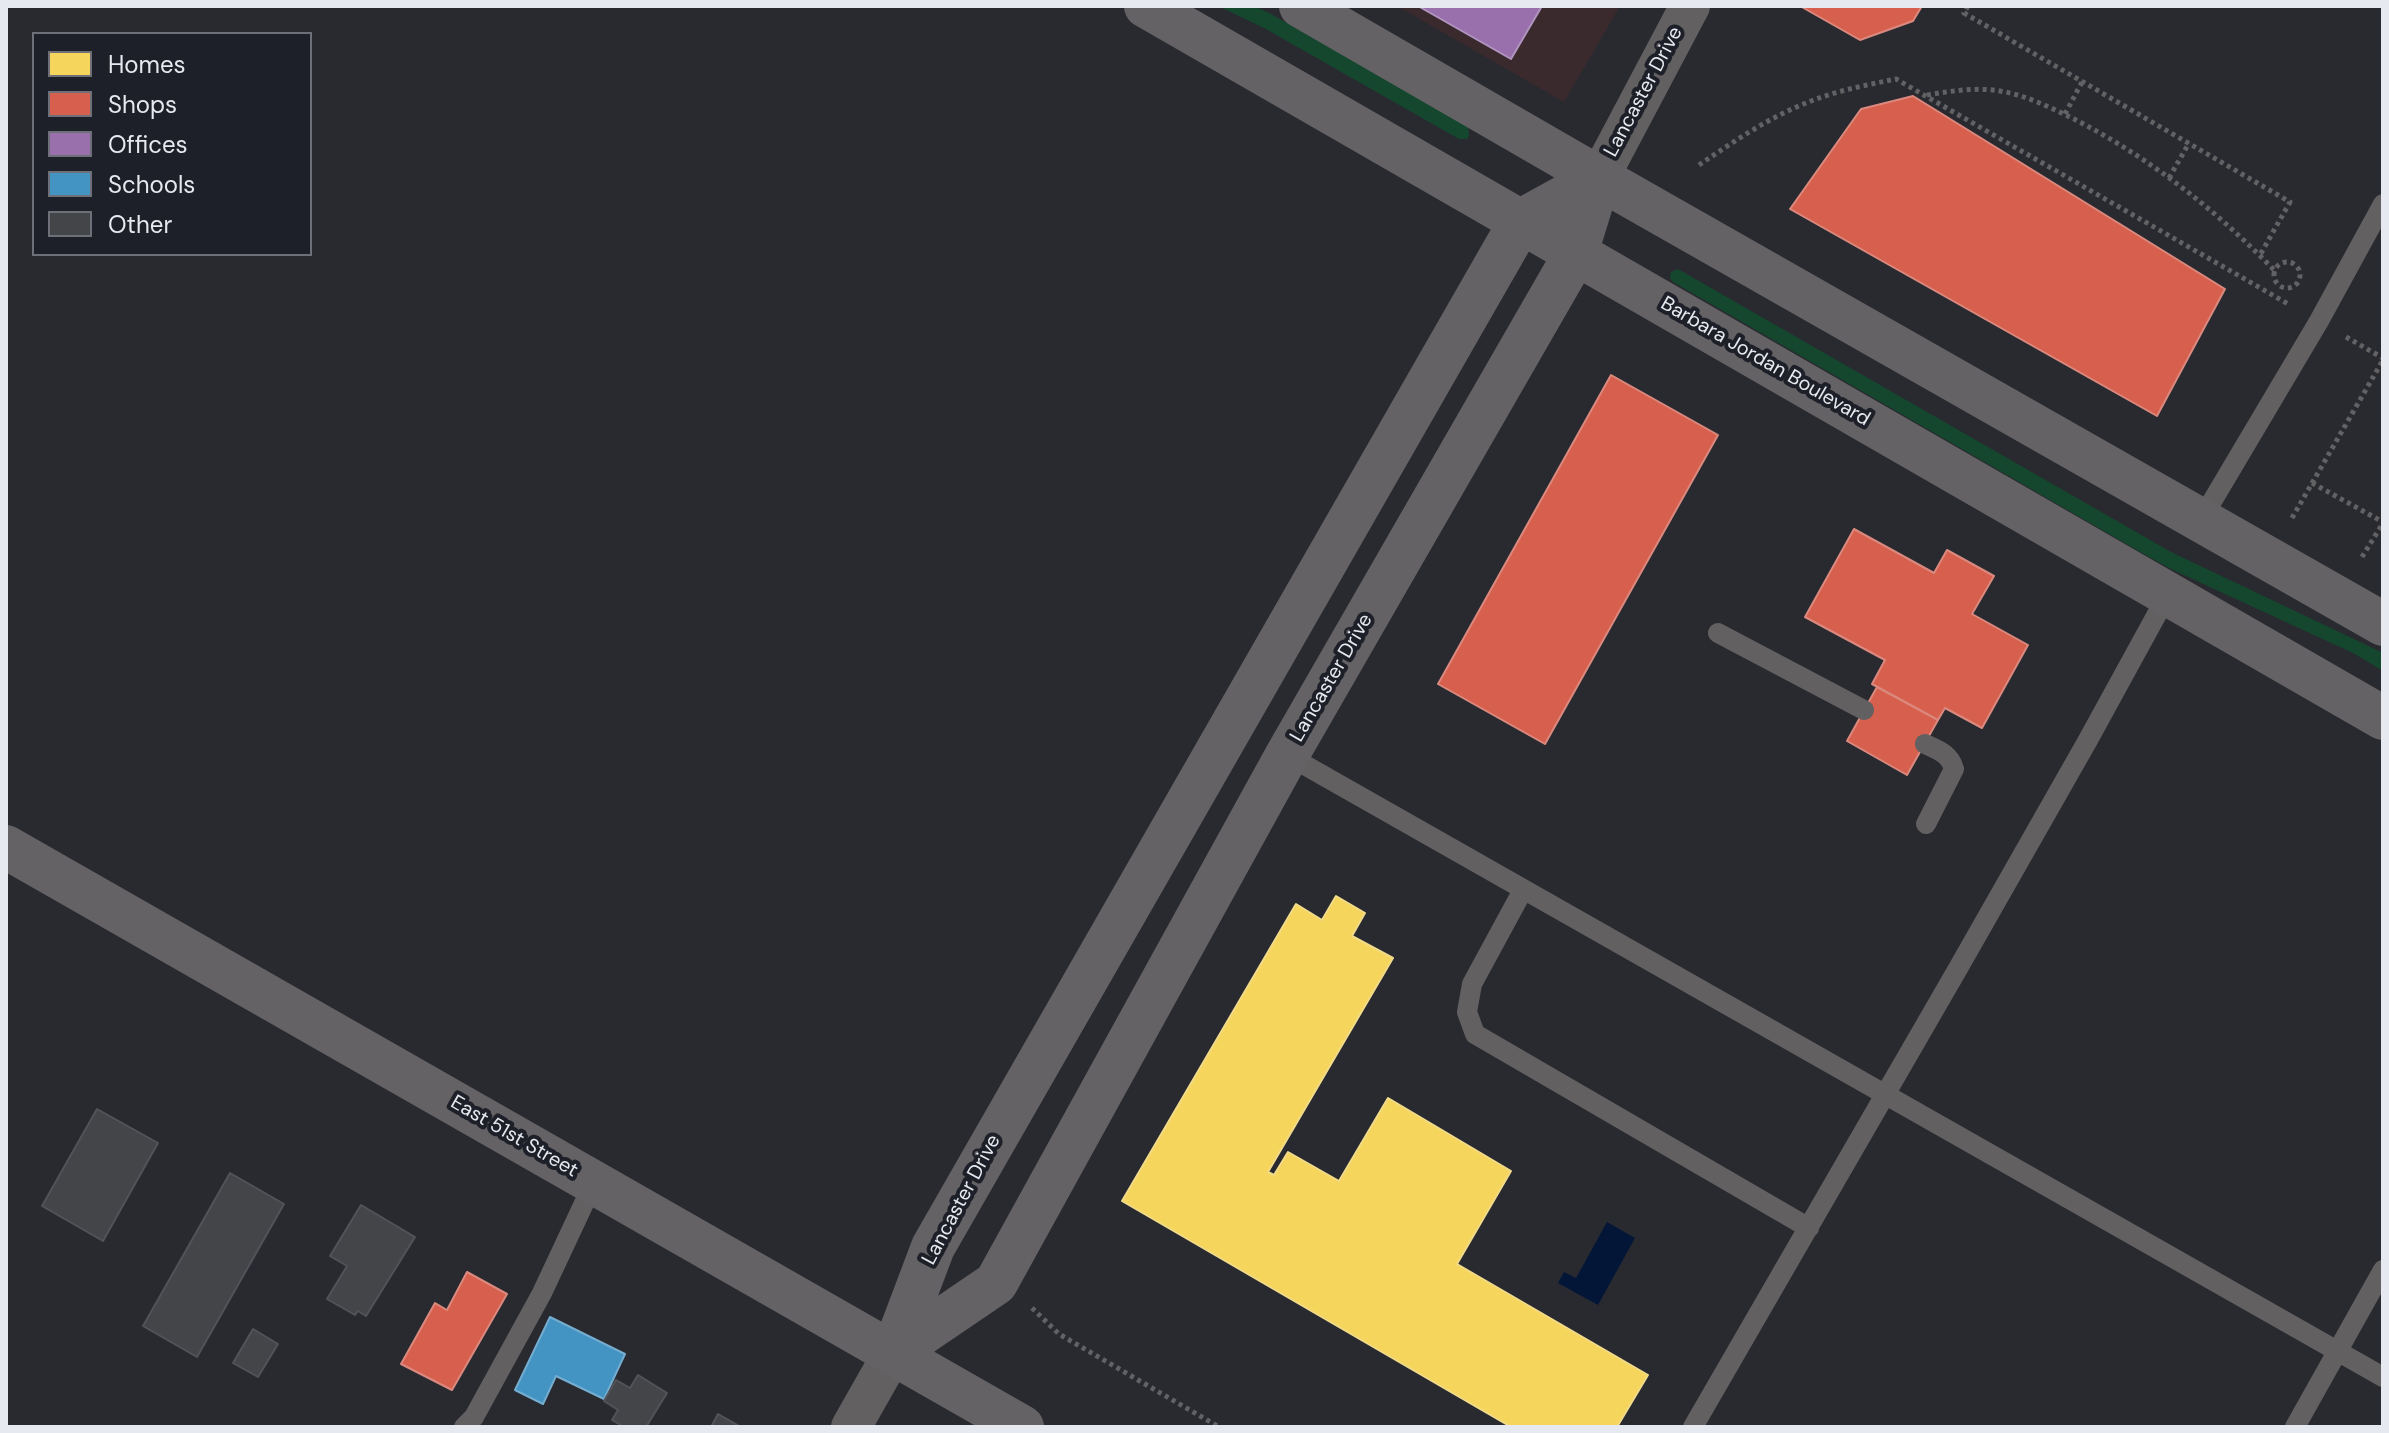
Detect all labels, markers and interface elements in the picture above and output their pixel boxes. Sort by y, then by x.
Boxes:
street label: Lancaster Drive [1600,23,1688,161]
legend [32,32,312,256]
text: Homes [108,49,186,80]
text: Shops [108,89,177,120]
text: Offices [108,129,188,160]
text: Schools [108,169,195,200]
text: Other [108,209,172,240]
street label: Barbara Jordan Boulevard [1656,292,1874,432]
street label: Lancaster Drive [1286,610,1378,746]
street label: East 51st Street [446,1091,582,1183]
street label: Lancaster Drive [918,1131,1006,1269]

